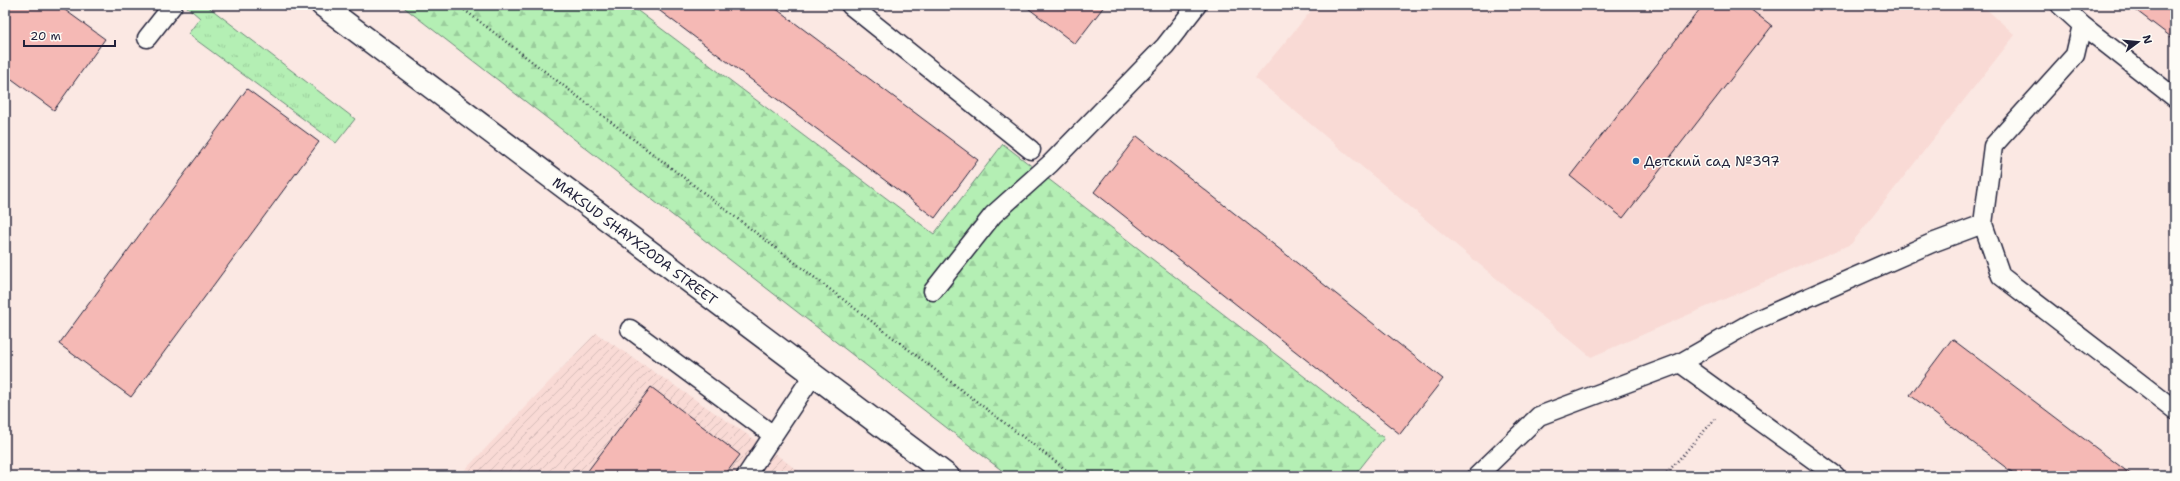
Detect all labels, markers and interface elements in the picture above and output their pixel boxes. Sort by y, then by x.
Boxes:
scale bar [24,22,115,48]
north arrow [2118,22,2158,62]
text: 20 m [30,28,61,44]
text: N [2139,33,2156,46]
place label: Детский сад №397 [1644,152,1780,170]
marker: Детский сад №397 [1631,156,1641,166]
street label: MAKSUD SHAYXZODA STREET [549,173,721,309]

